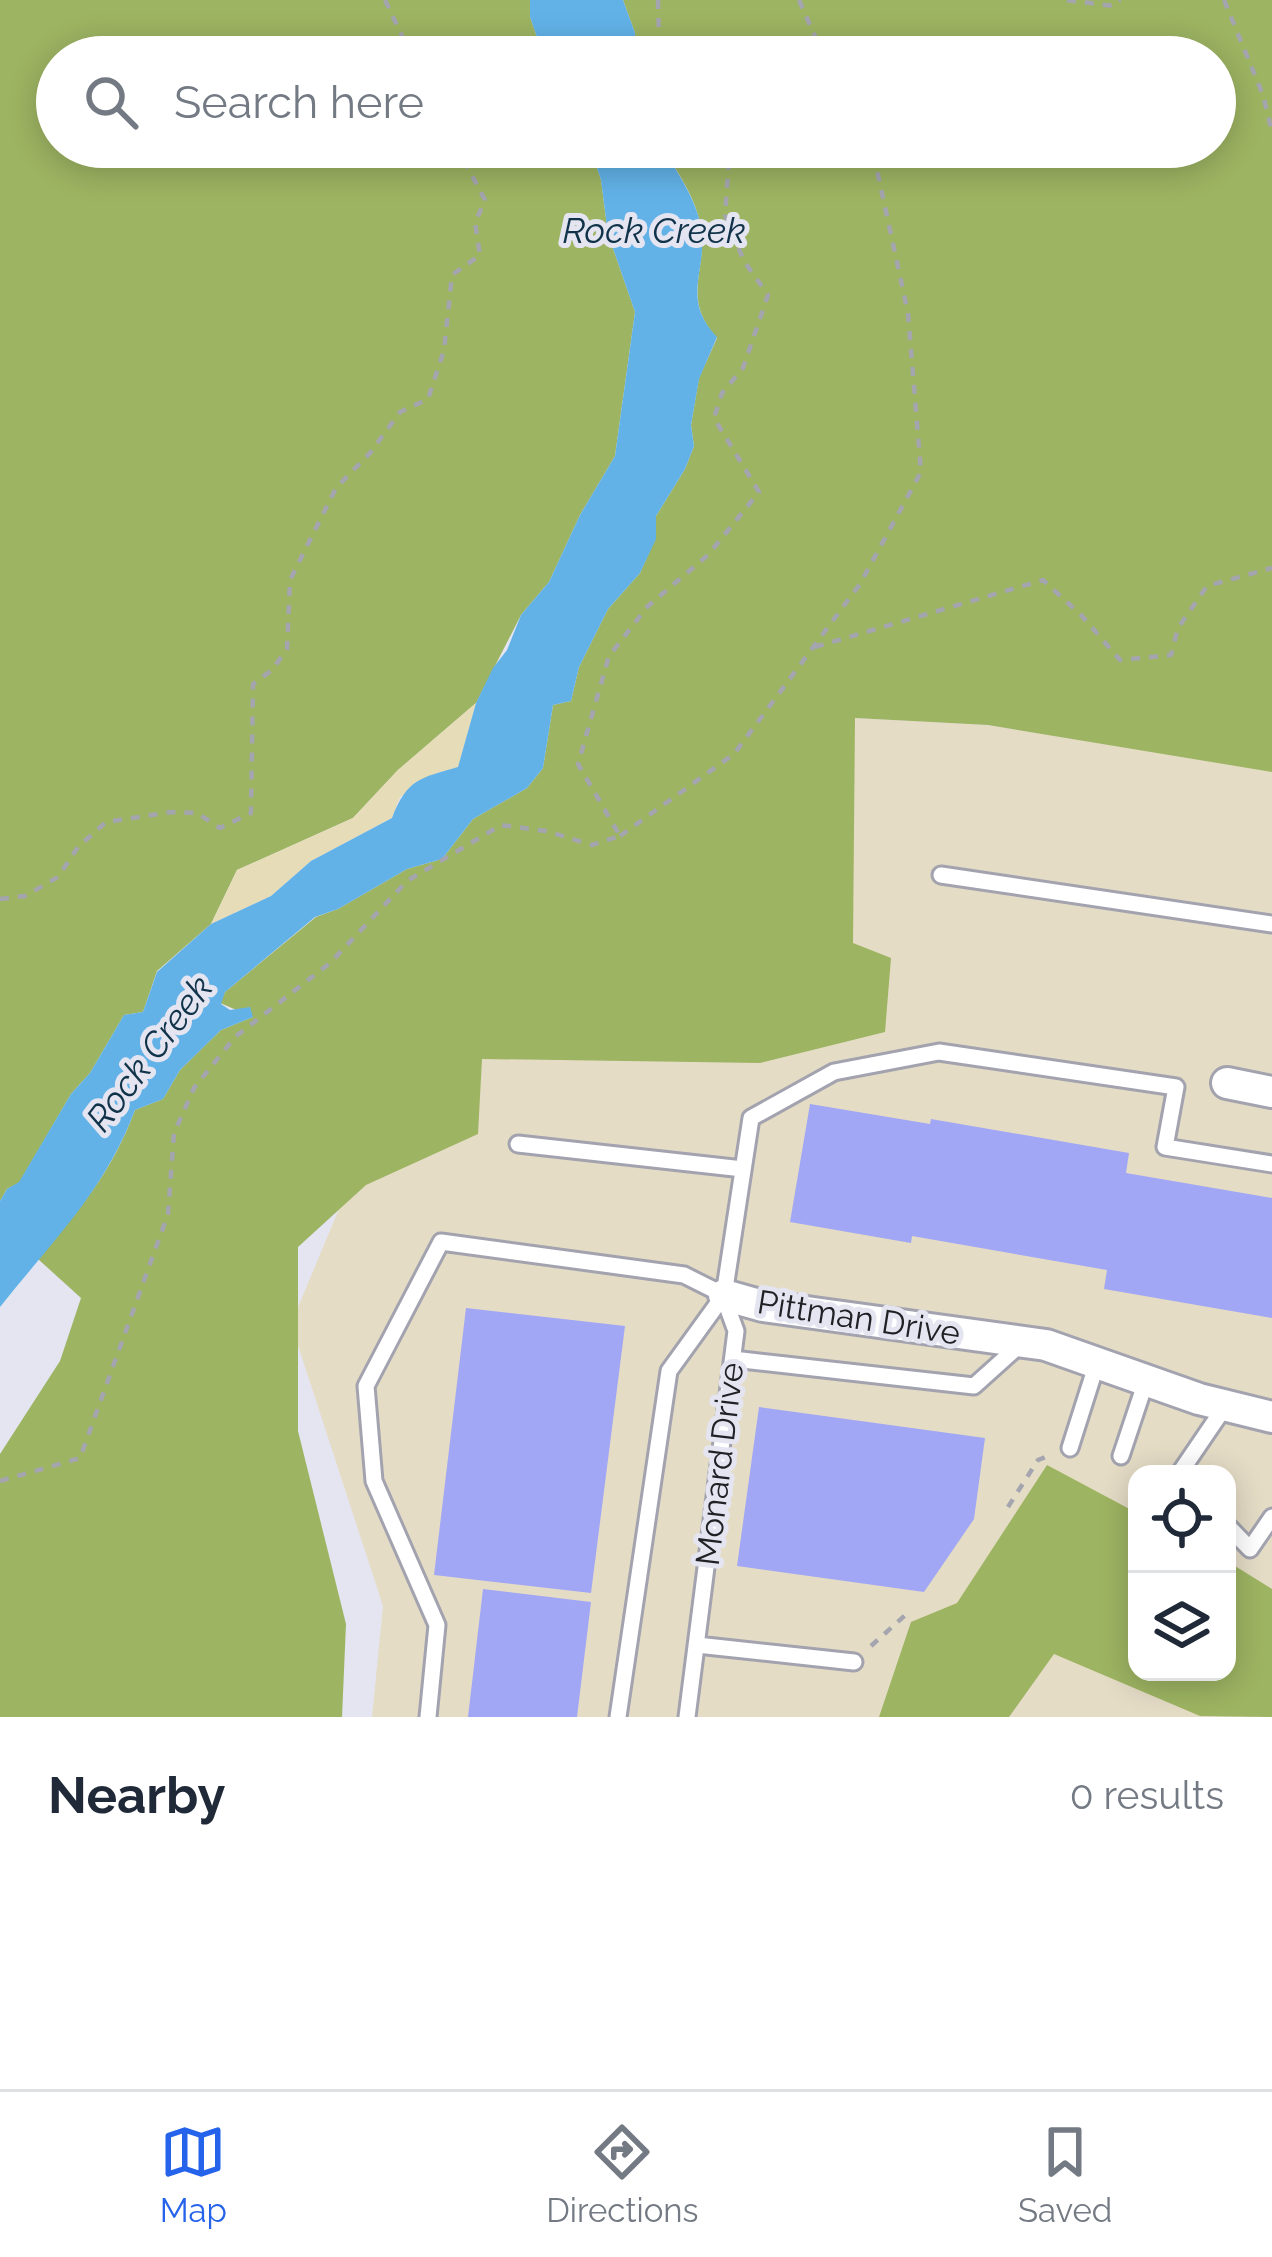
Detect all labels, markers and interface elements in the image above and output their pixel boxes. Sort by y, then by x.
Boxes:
search box [36,36,1236,168]
icon: search [78,69,144,135]
text: Search here [174,76,424,129]
water label: Rock Creek [562,209,746,251]
water label: Rock Creek [77,967,221,1139]
street label: Pittman Drive [755,1282,963,1353]
street label: Monard Drive [688,1360,751,1568]
map controls [1128,1465,1236,1681]
button: locate [1128,1465,1236,1573]
button: layers [1128,1573,1236,1681]
text: Nearby [48,1765,225,1825]
text: 0 results [1070,1772,1224,1818]
tab: Map [160,2119,227,2230]
tab: Directions [546,2119,699,2230]
tab: Saved [1018,2119,1112,2230]

